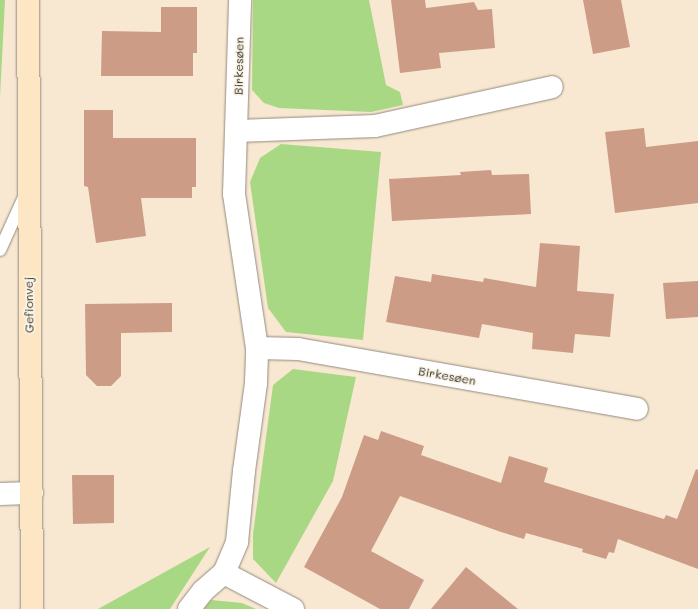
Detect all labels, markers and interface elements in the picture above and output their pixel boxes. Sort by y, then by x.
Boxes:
street label: Birkesøen [231,37,247,95]
street label: Gefionvej [21,277,37,333]
street label: Birkesøen [417,364,477,388]

